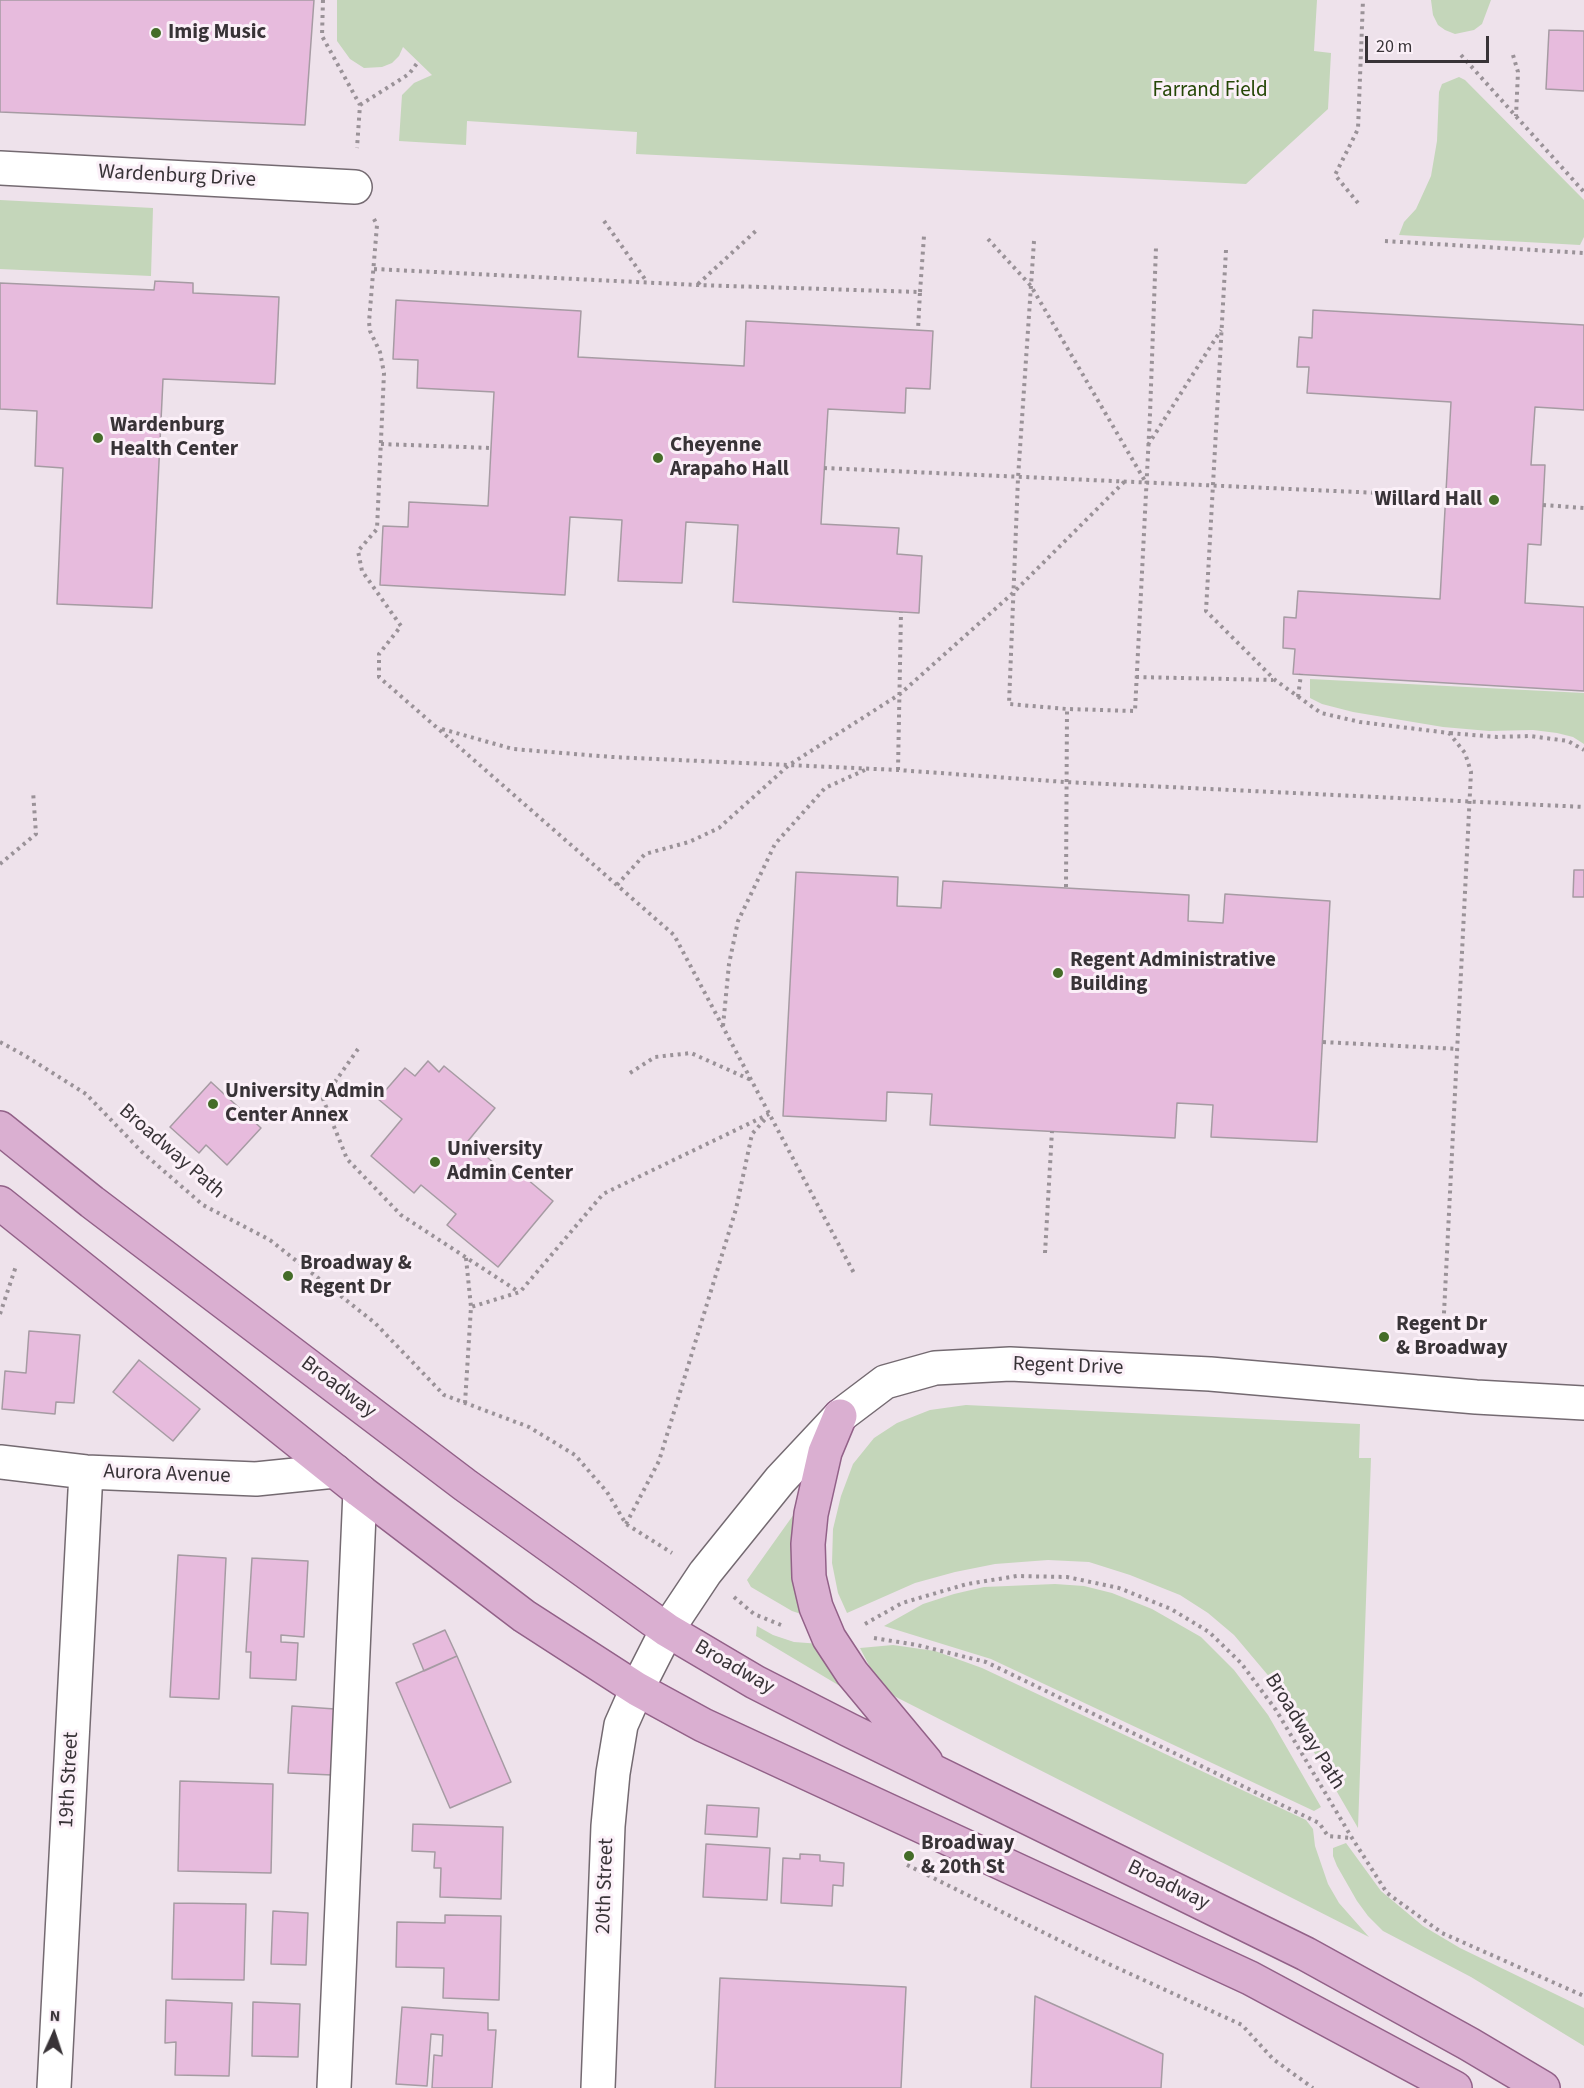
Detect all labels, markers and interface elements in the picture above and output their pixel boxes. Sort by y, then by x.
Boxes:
place label: Imig Music [168,20,266,46]
scale bar [1368,24,1492,62]
marker: Imig Music [149,26,163,40]
text: 20 m [1376,34,1412,59]
park label: Farrand Field [1152,78,1268,104]
street label: Wardenburg Drive [98,160,256,194]
place label: Wardenburg Health Center [110,413,238,463]
marker: Wardenburg Health Center [91,431,105,445]
place label: Cheyenne Arapaho Hall [670,433,789,483]
marker: Cheyenne Arapaho Hall [651,451,665,465]
place label: Willard Hall [1374,487,1482,513]
marker: Willard Hall [1487,493,1501,507]
place label: Regent Administrative Building [1070,948,1276,998]
marker: Regent Administrative Building [1051,966,1065,980]
place label: University Admin Center Annex [225,1079,385,1129]
marker: University Admin Center Annex [206,1097,220,1111]
street label: Broadway Path [113,1099,229,1205]
place label: University Admin Center [447,1137,573,1187]
marker: University Admin Center [428,1155,442,1169]
place label: Broadway & Regent Dr [300,1251,412,1301]
marker: Broadway & Regent Dr [281,1269,295,1283]
place label: Regent Dr & Broadway [1396,1312,1508,1362]
marker: Regent Dr & Broadway [1377,1330,1391,1344]
street label: Broadway [295,1351,381,1425]
street label: Regent Drive [1012,1352,1124,1382]
street label: Aurora Avenue [103,1460,231,1490]
street label: Broadway [690,1635,778,1701]
street label: Broadway Path [1258,1669,1350,1795]
street label: 19th Street [55,1731,85,1829]
place label: Broadway & 20th St [921,1831,1014,1881]
street label: 20th Street [592,1837,620,1935]
marker: Broadway & 20th St [902,1849,916,1863]
street label: Broadway [1123,1855,1213,1917]
north arrow [24,2004,84,2064]
text: N [49,2005,61,2027]

